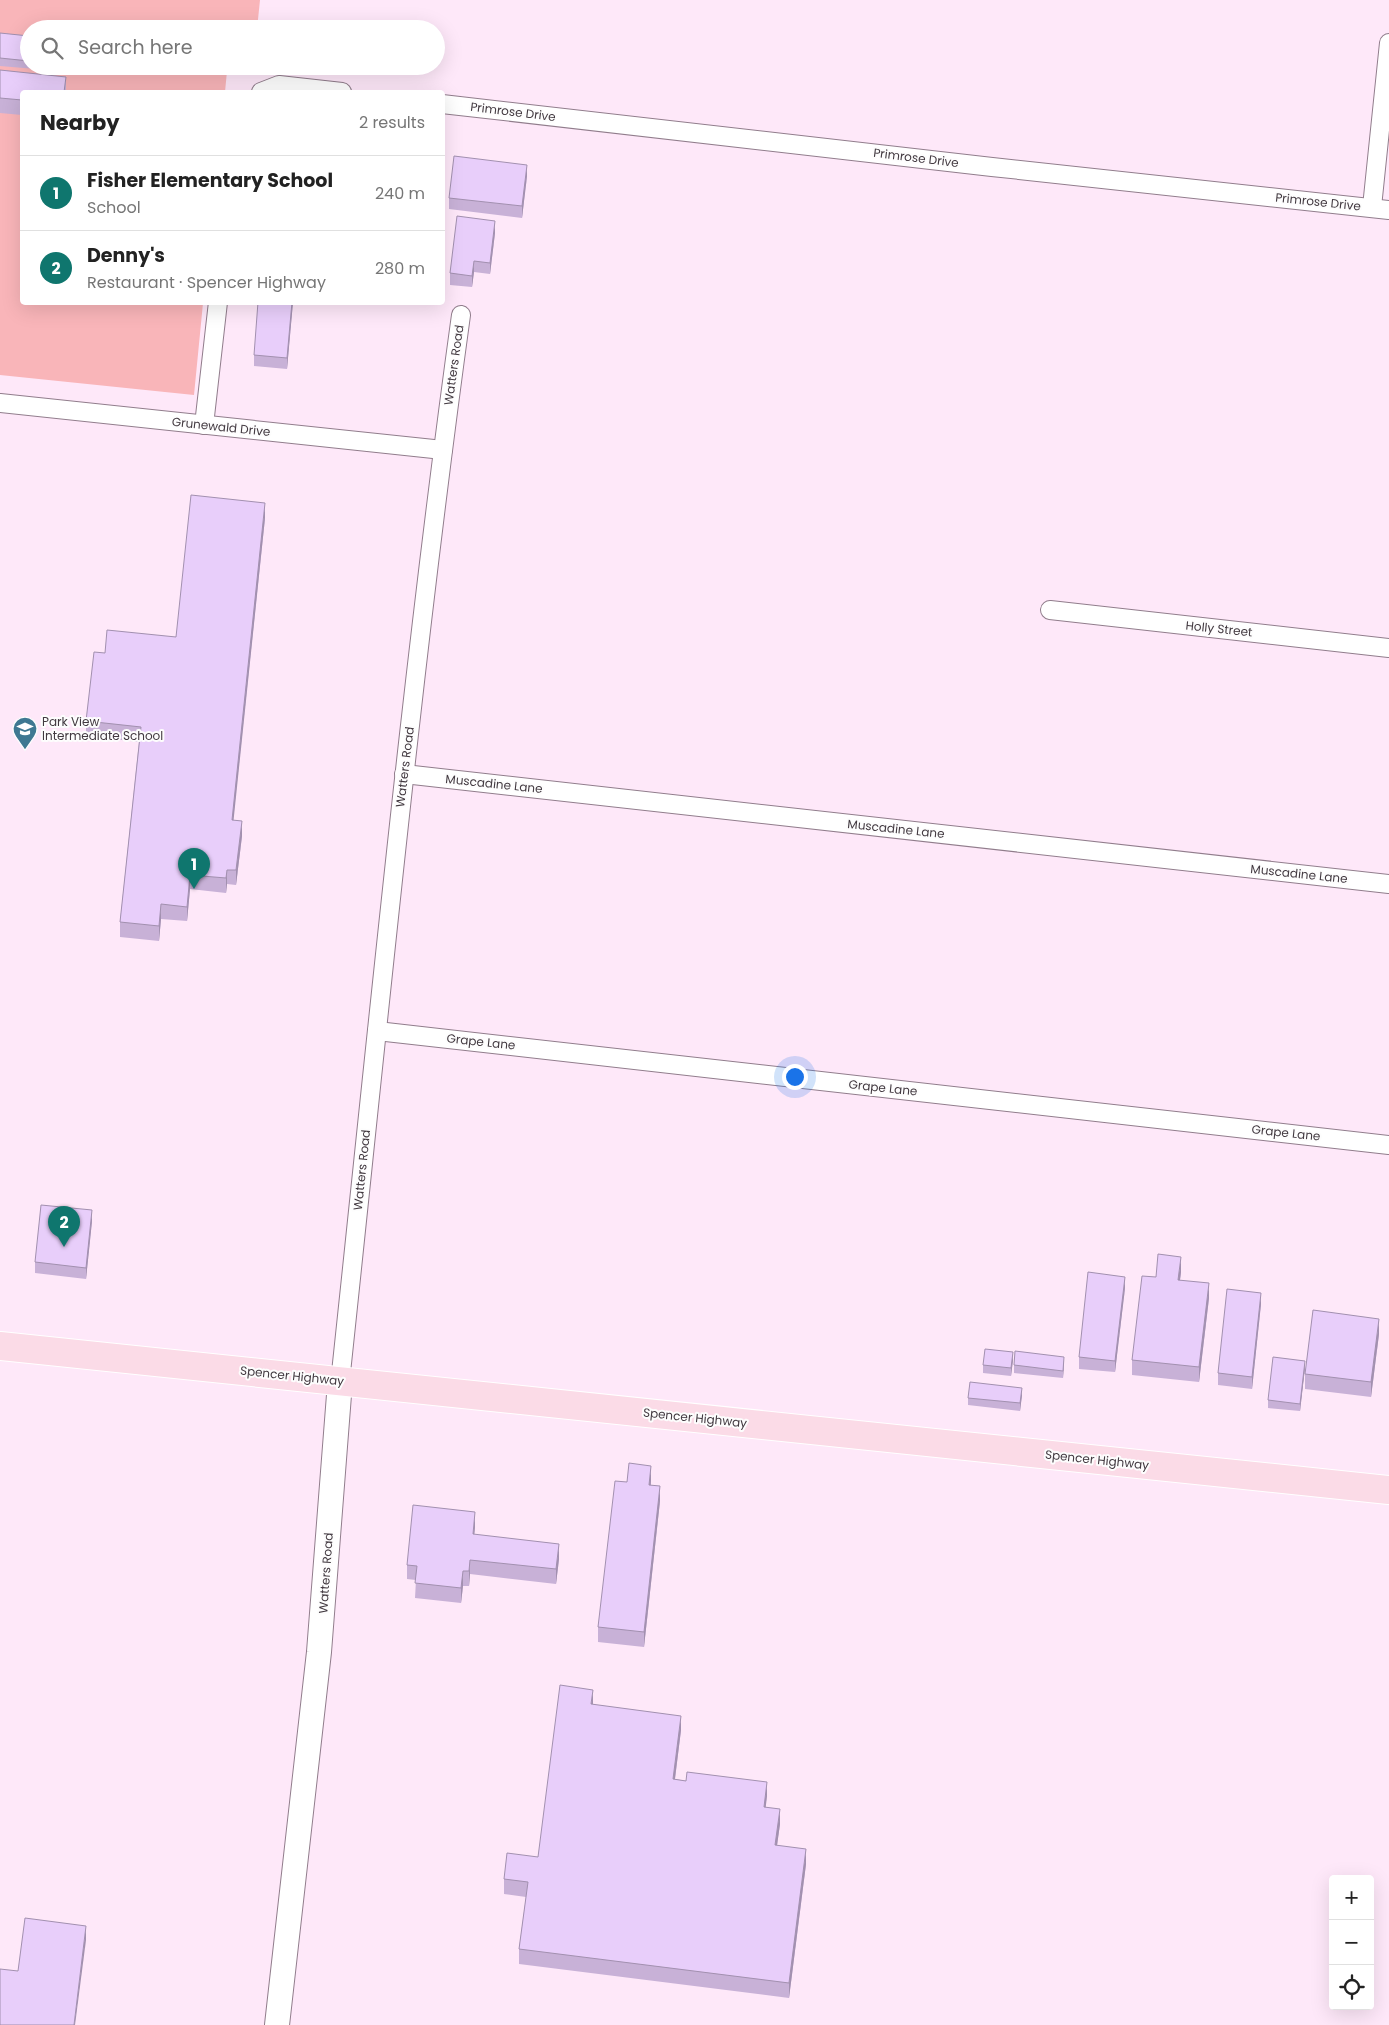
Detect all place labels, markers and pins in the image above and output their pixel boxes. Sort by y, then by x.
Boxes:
place label: Park View Intermediate School [42,713,163,744]
school or university icon: Park View Intermediate School [12,716,38,750]
pin: 1 [178,848,210,889]
pin: 2 [48,1206,80,1247]

